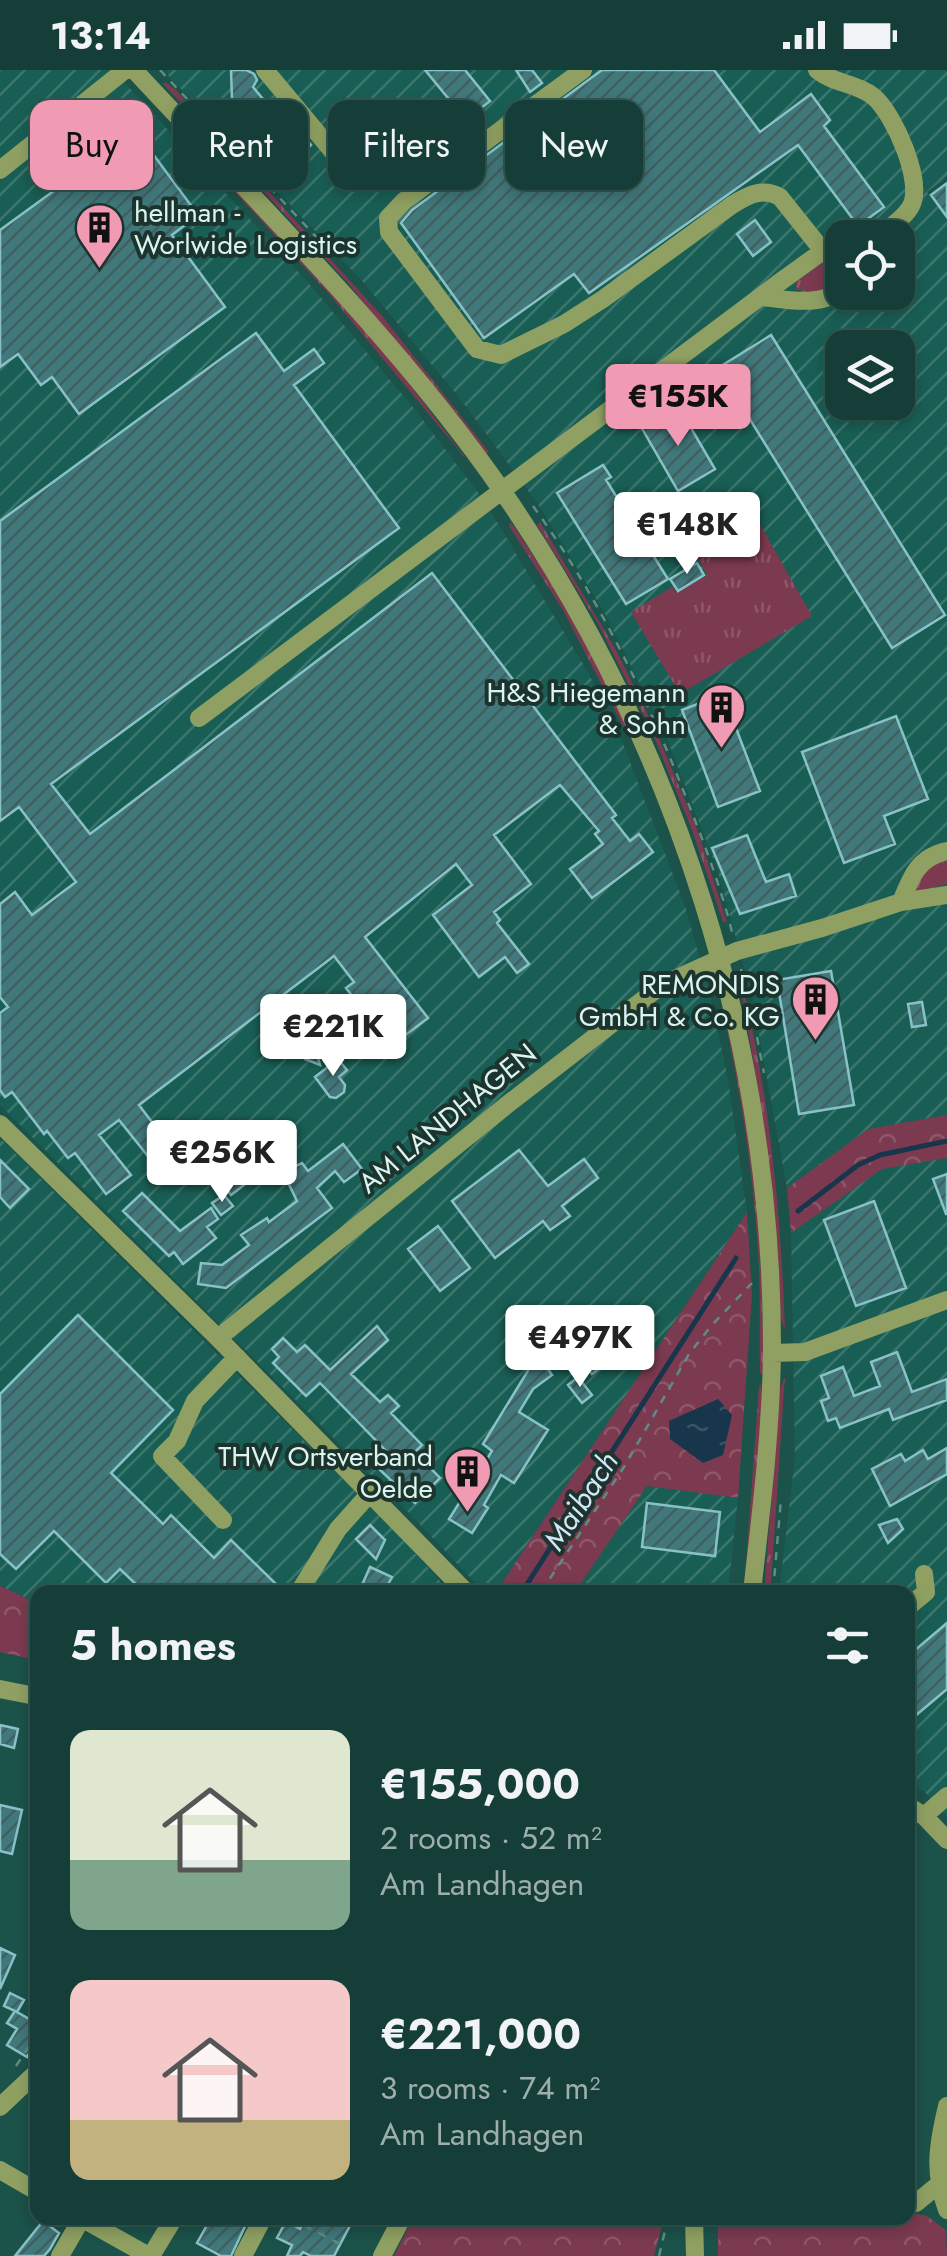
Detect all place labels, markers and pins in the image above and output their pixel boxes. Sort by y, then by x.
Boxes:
place label: hellman - Worlwide Logistics [134,192,357,265]
building icon: hellman - Worlwide Logistics [73,202,125,270]
pin: €155K [608,364,748,449]
pin: €148K [617,492,757,577]
place label: H&S Hiegemann & Sohn [487,672,686,745]
building icon: H&S Hiegemann & Sohn [695,682,747,750]
place label: REMONDIS GmbH & Co. KG [579,964,780,1037]
building icon: REMONDIS GmbH & Co. KG [789,974,841,1042]
pin: €221K [263,994,403,1079]
pin: €256K [152,1120,292,1205]
pin: €497K [510,1305,650,1390]
place label: THW Ortsverband Oelde [218,1436,433,1509]
building icon: THW Ortsverband Oelde [442,1446,494,1514]

